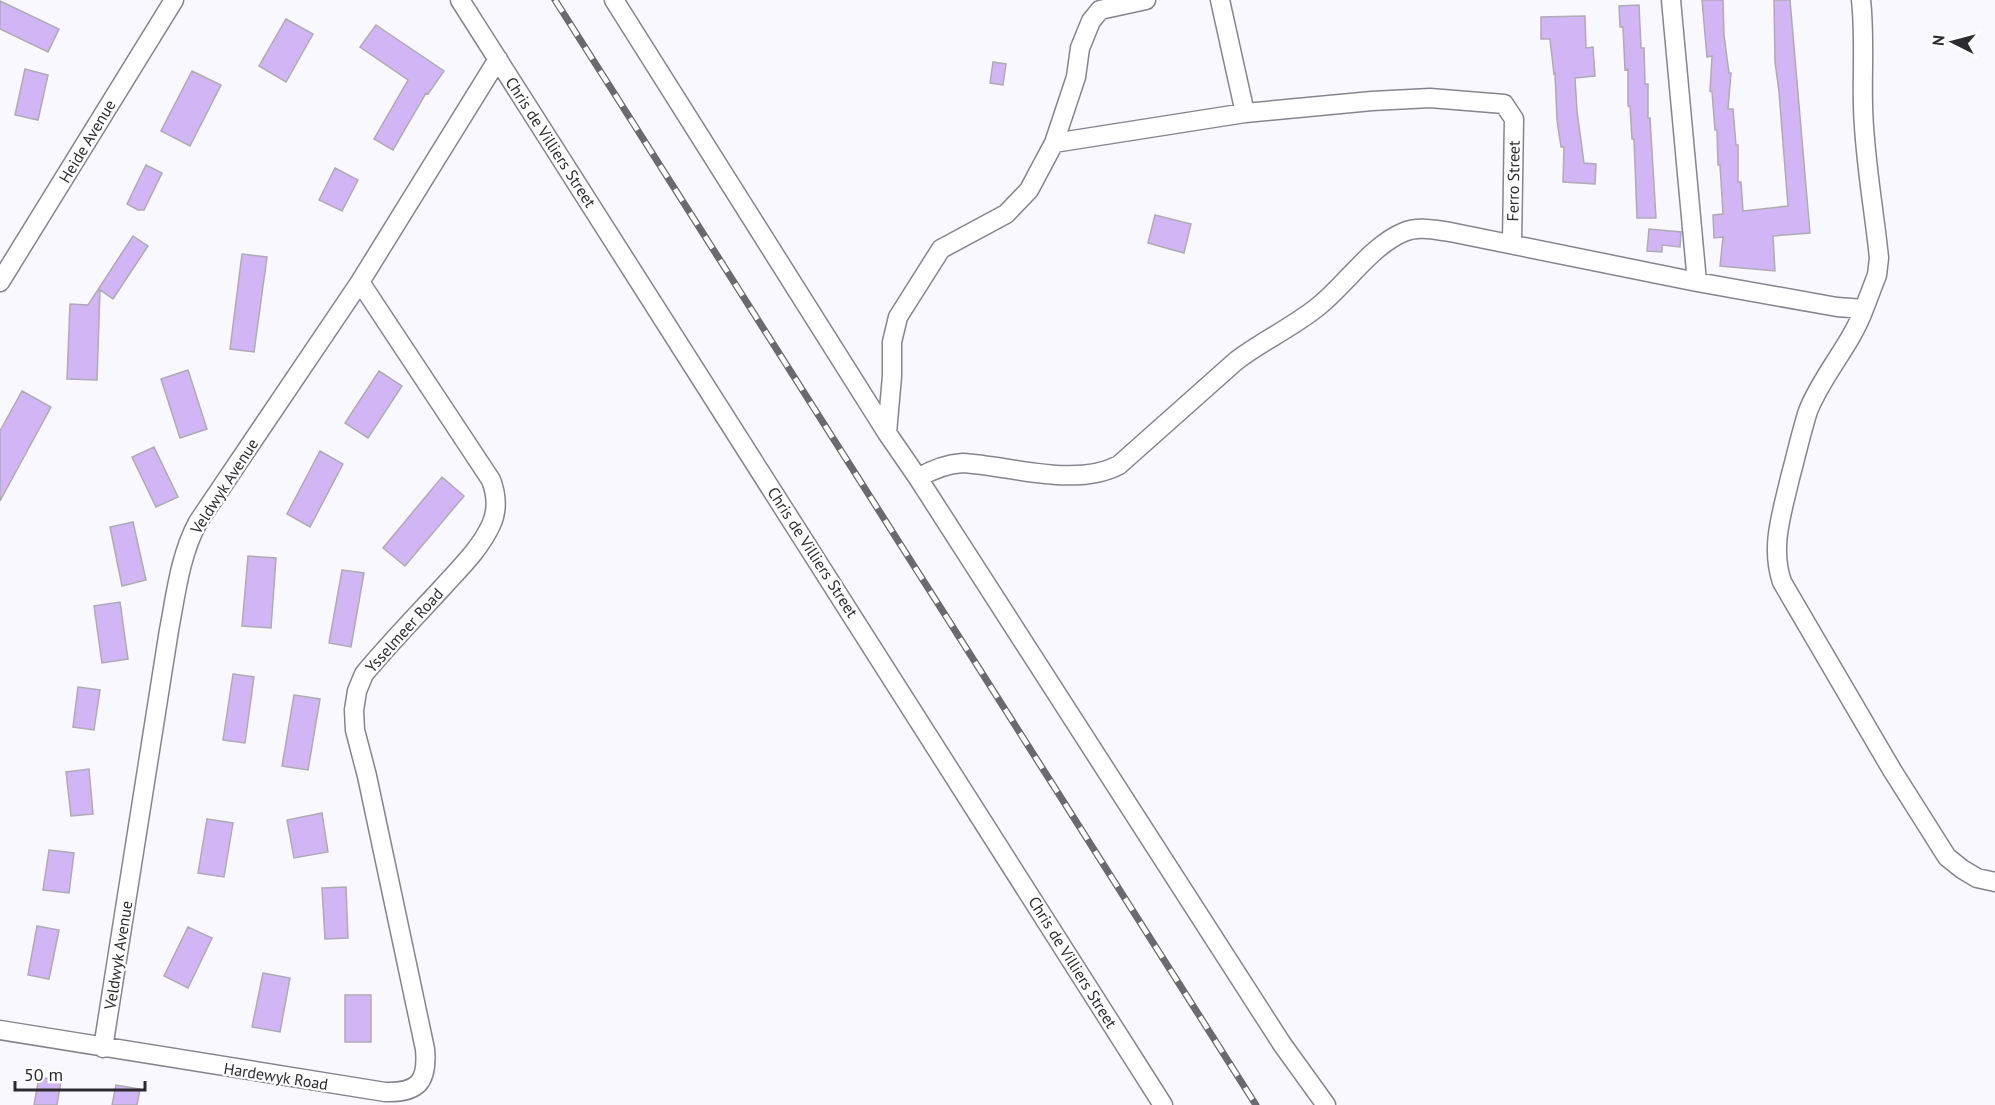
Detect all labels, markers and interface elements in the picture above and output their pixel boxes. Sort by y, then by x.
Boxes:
north arrow [1923,12,1983,72]
text: N [1928,34,1949,47]
street label: Chris de Villiers Street [501,73,601,211]
street label: Heide Avenue [54,96,120,186]
street label: Ferro Street [1502,140,1524,222]
street label: Veldwyk Avenue [185,435,262,538]
street label: Chris de Villiers Street [763,483,863,621]
street label: Ysselmeer Road [361,584,447,676]
street label: Chris de Villiers Street [1024,892,1122,1032]
street label: Veldwyk Avenue [99,899,136,1012]
scale bar [15,1054,146,1092]
street label: Hardewyk Road [222,1058,330,1094]
text: 50 m [24,1063,63,1086]

